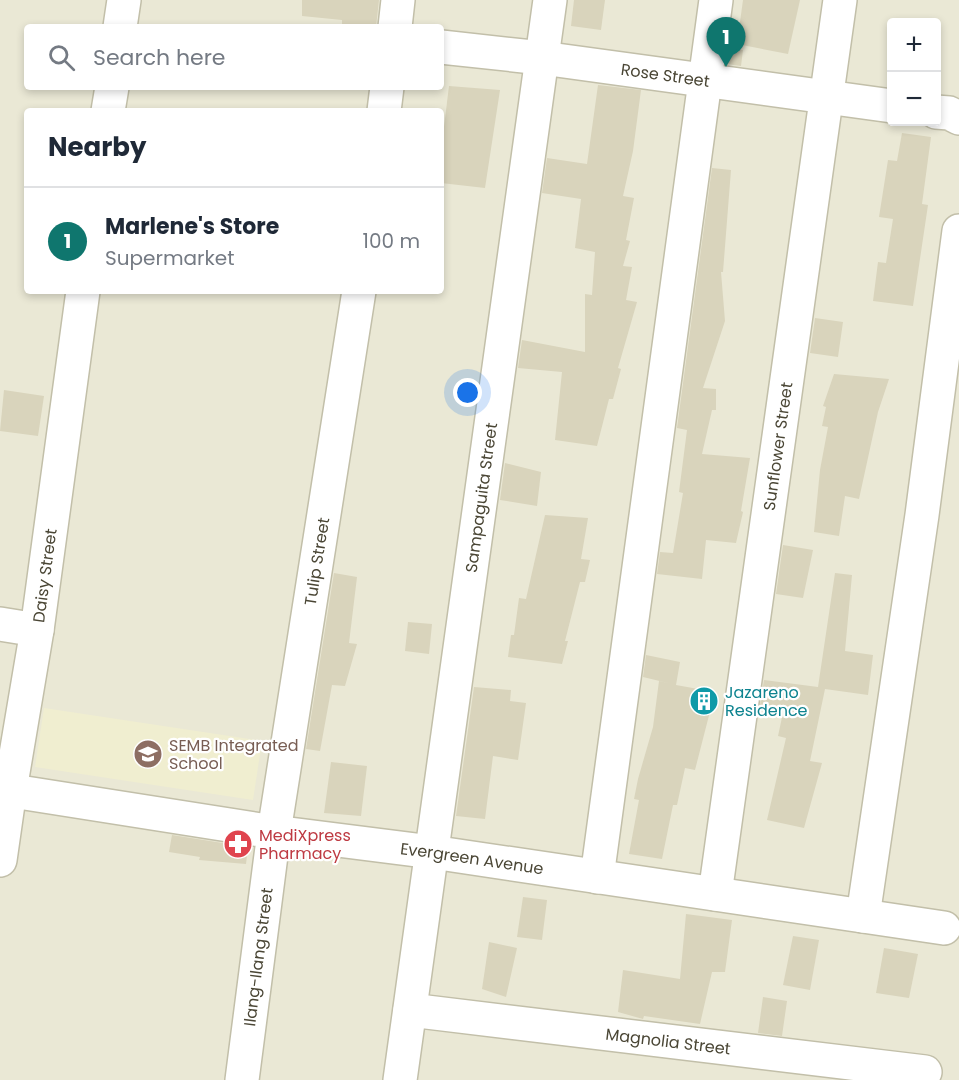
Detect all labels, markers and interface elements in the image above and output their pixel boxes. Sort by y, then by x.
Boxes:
pin: 1 [706,17,746,67]
map controls [887,18,941,126]
button: + [887,18,941,72]
search box [24,24,444,90]
icon: search [45,41,78,74]
text: Search here [93,42,226,73]
street label: Rose Street [619,57,711,92]
button: − [887,72,941,126]
text: Nearby [48,129,146,165]
text: Marlene's Store [105,211,279,242]
text: 1 [64,227,71,255]
text: 100 m [363,227,420,255]
text: Supermarket [105,244,234,272]
your location [453,378,482,407]
street label: Sunflower Street [757,380,798,512]
street label: Sampaguita Street [459,421,503,574]
street label: Tulip Street [298,516,335,607]
street label: Daisy Street [27,527,62,624]
place label: Jazareno Residence [725,681,808,722]
building icon: Jazareno Residence [688,685,720,717]
place label: SEMB Integrated School [169,734,299,775]
school or university icon: SEMB Integrated School [132,738,164,770]
place label: MediXpress Pharmacy [259,824,351,865]
pharmacy icon: MediXpress Pharmacy [222,828,254,860]
street label: Evergreen Avenue [399,837,545,880]
street label: Ilang-Ilang Street [238,886,278,1028]
street label: Magnolia Street [604,1022,732,1060]

